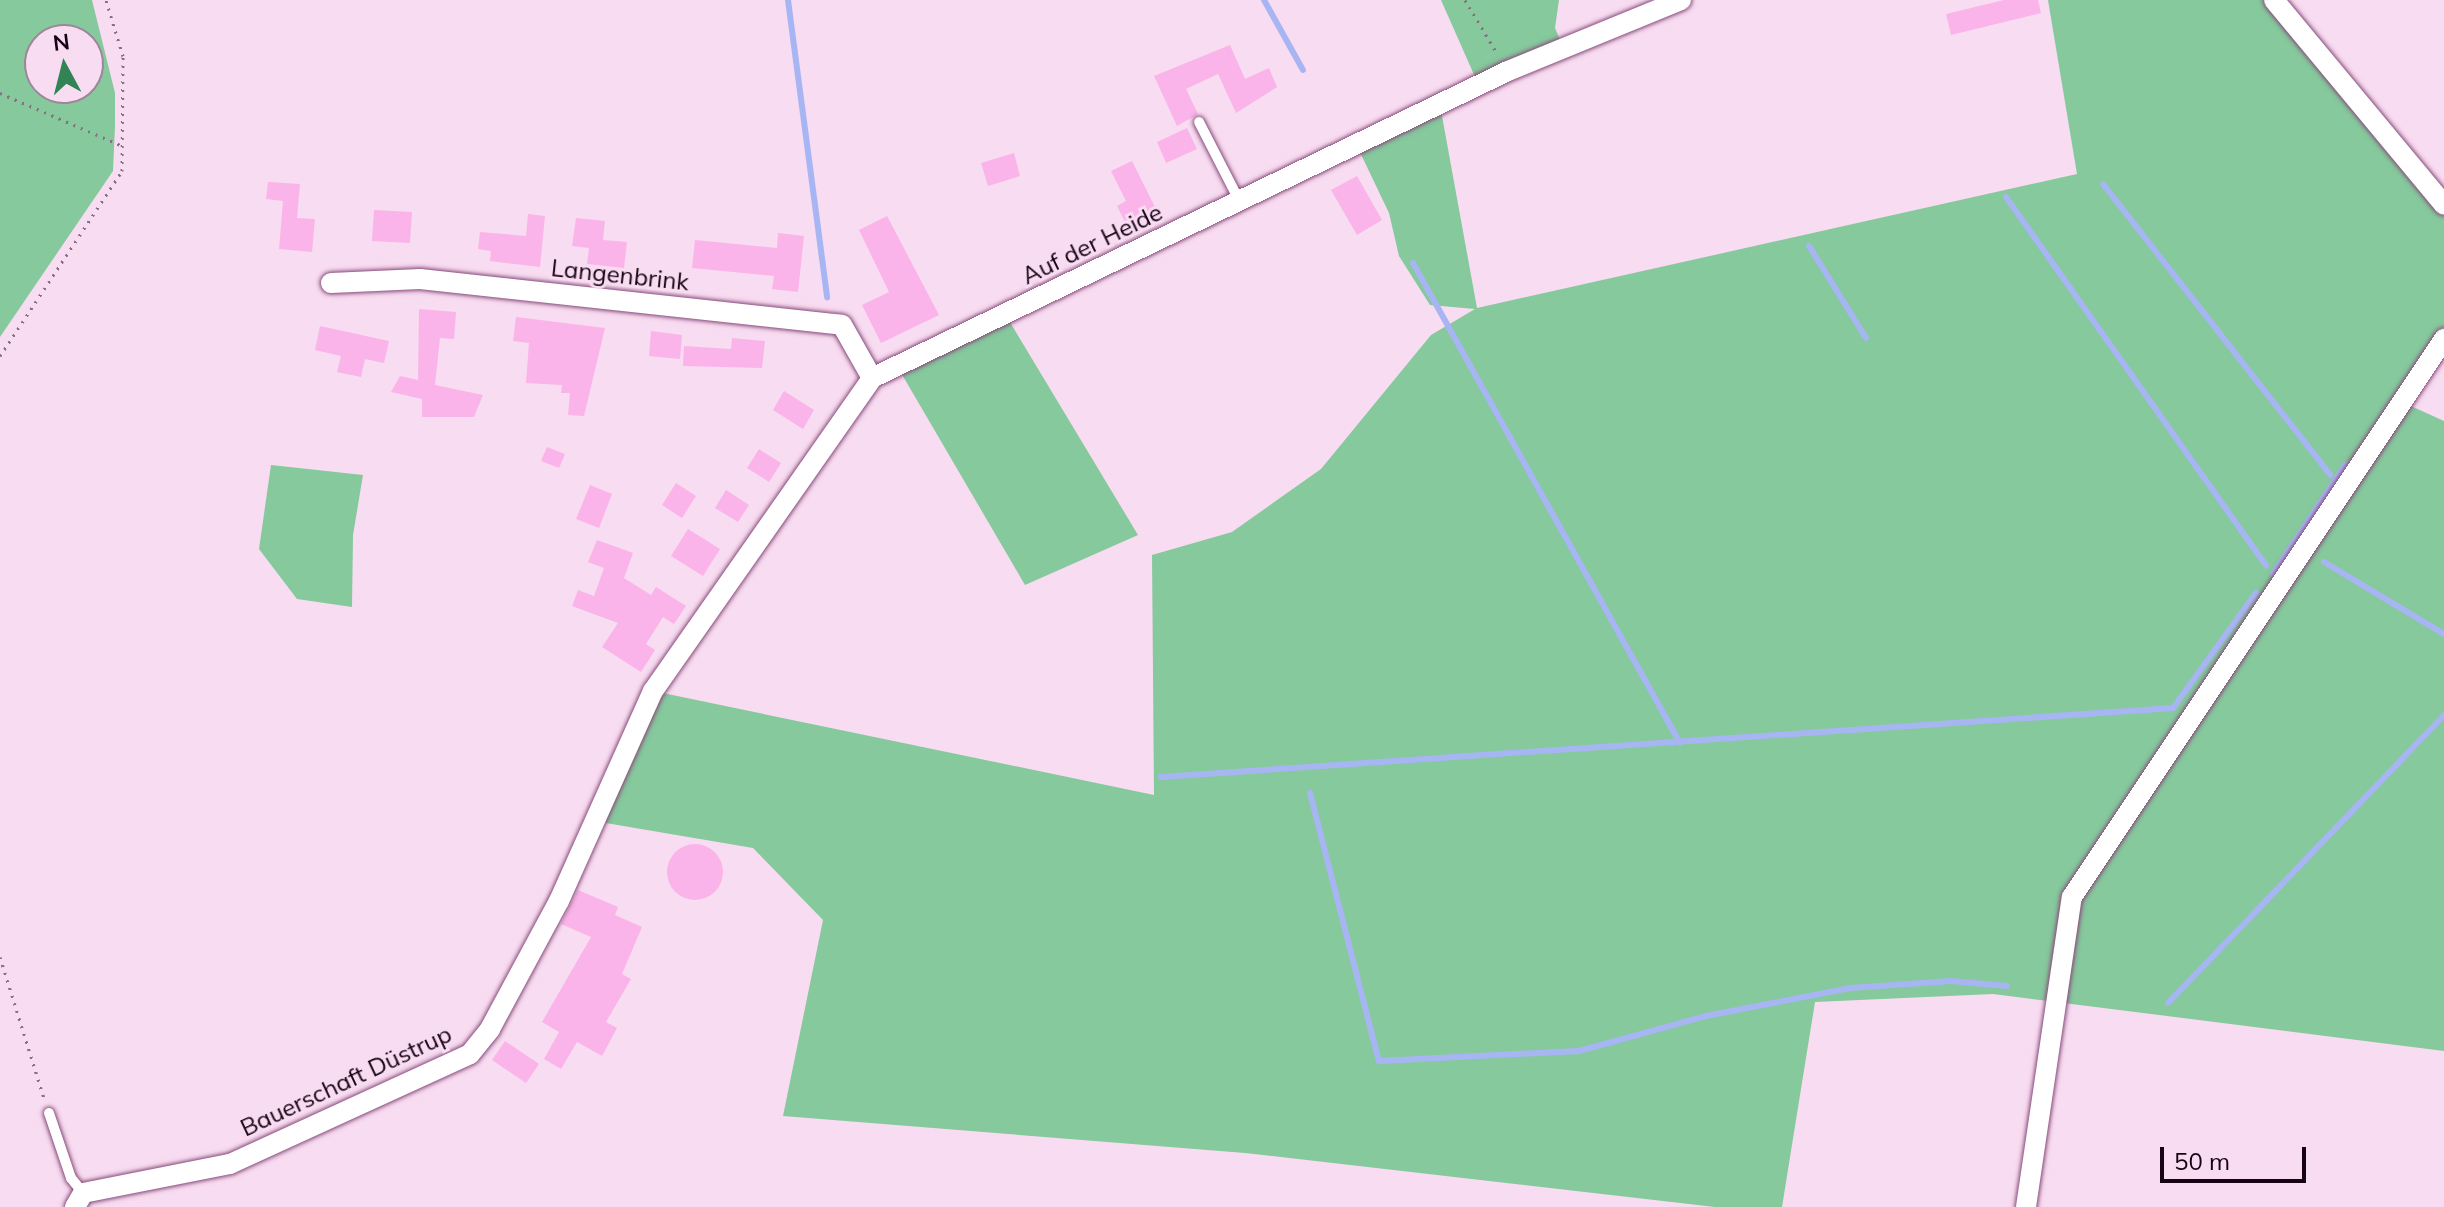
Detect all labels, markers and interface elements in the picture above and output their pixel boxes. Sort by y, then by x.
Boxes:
north arrow [24,24,104,104]
text: N [51,27,71,57]
street label: Auf der Heide [1017,198,1167,290]
street label: Langenbrink [550,253,690,297]
street label: Bauerschaft Düstrup [236,1019,456,1143]
scale bar [2164,1131,2310,1181]
text: 50 m [2174,1146,2230,1176]

